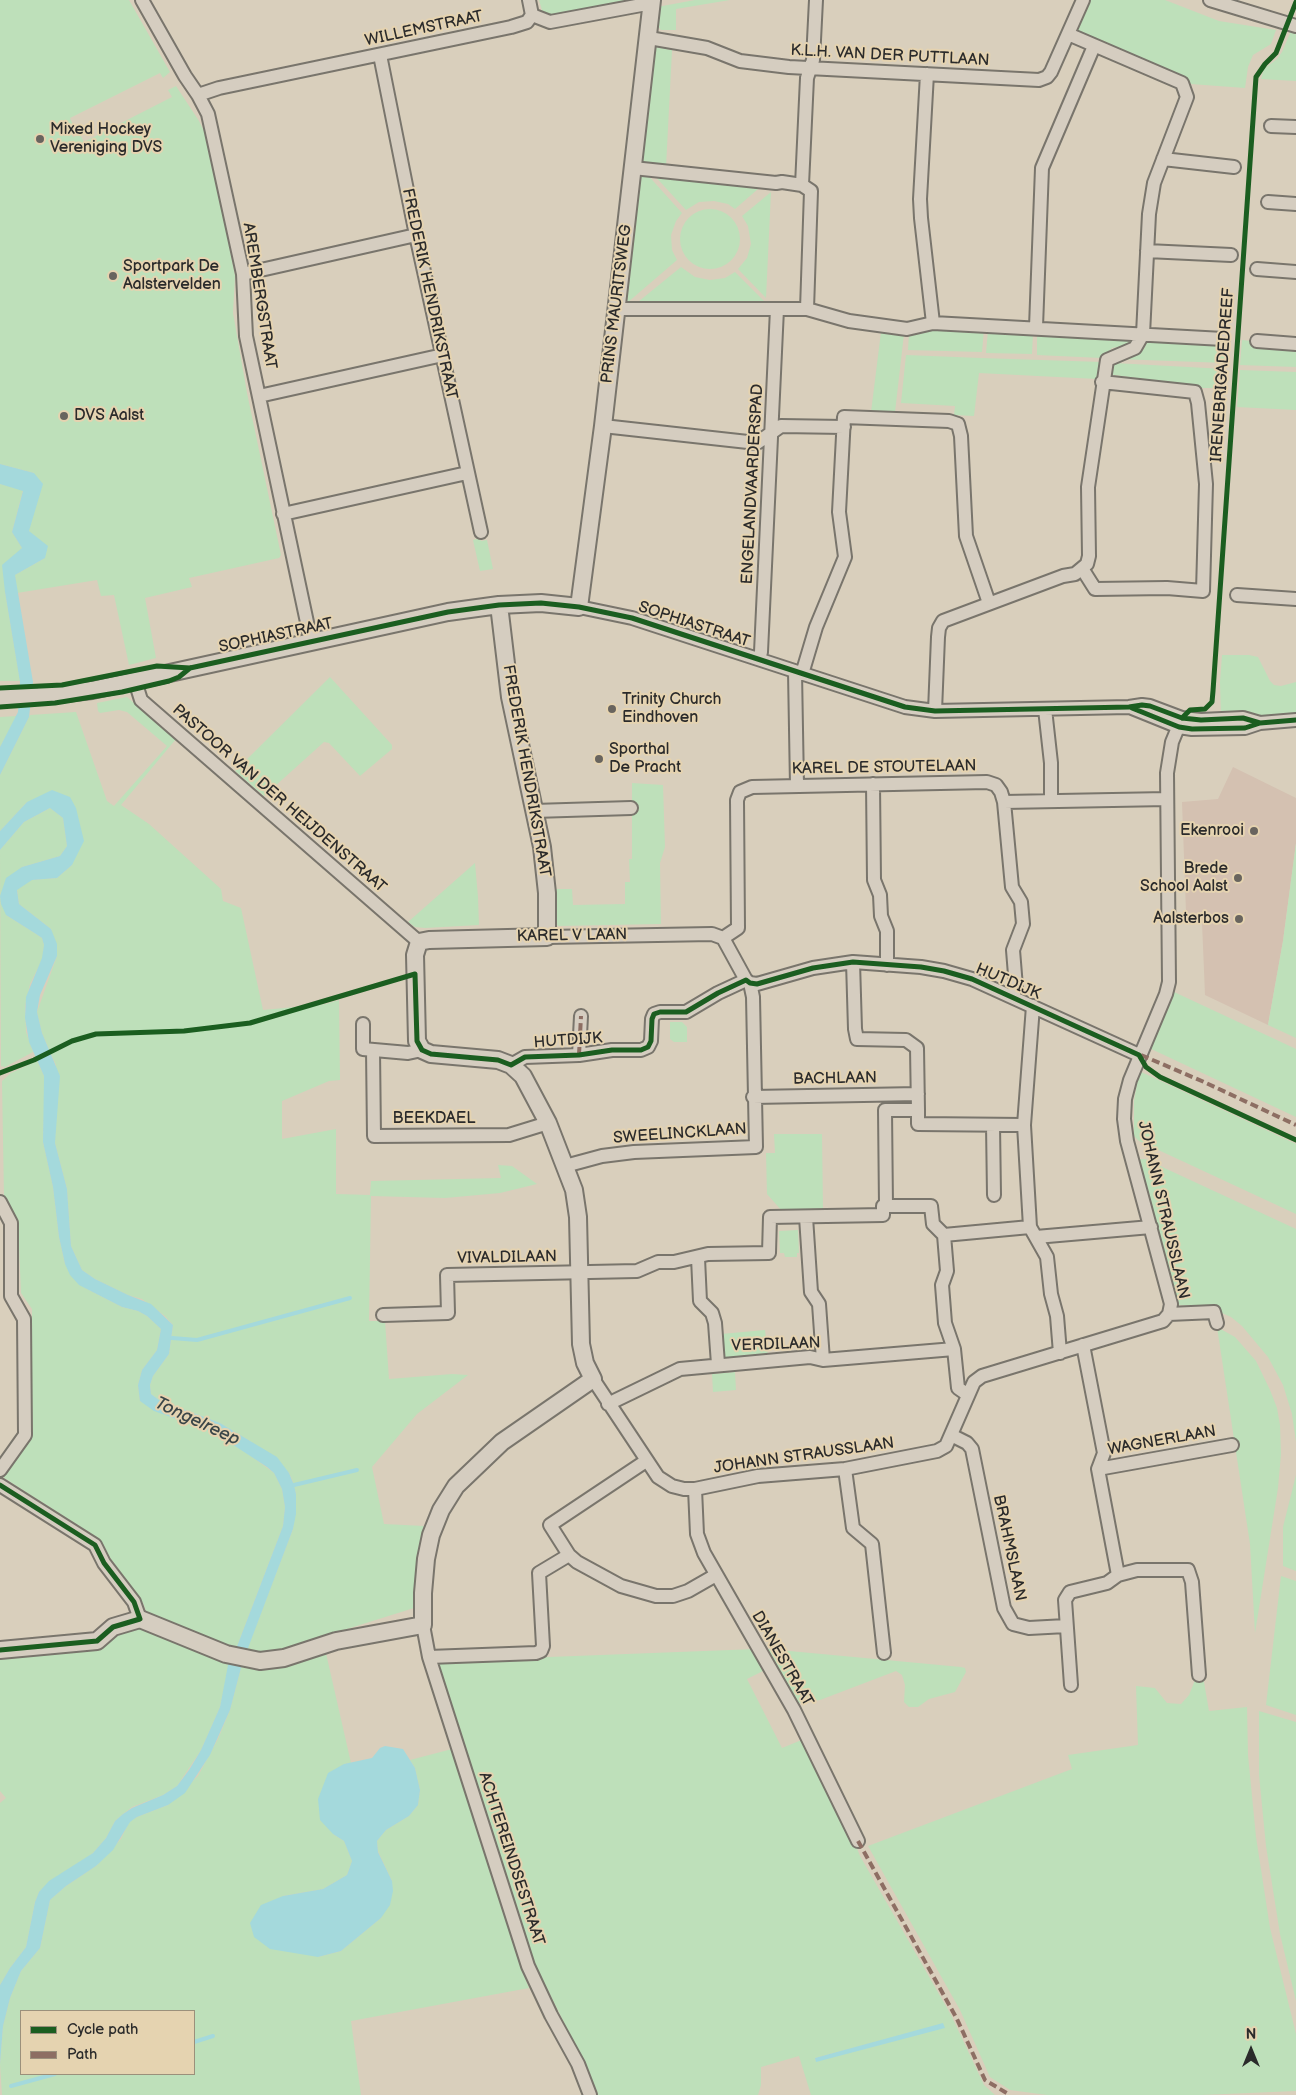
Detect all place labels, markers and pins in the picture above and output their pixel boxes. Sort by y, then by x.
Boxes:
place label: Mixed Hockey Vereniging DVS [50,120,162,158]
marker: Mixed Hockey Vereniging DVS [34,133,46,145]
place label: Sportpark De Aalstervelden [123,257,221,295]
marker: Sportpark De Aalstervelden [107,270,119,282]
place label: DVS Aalst [74,406,144,426]
marker: DVS Aalst [58,410,70,422]
place label: Trinity Church Eindhoven [622,690,721,728]
marker: Trinity Church Eindhoven [606,703,618,715]
place label: Sporthal De Pracht [609,740,681,778]
marker: Sporthal De Pracht [593,753,605,765]
place label: Ekenrooi [1180,821,1244,841]
marker: Ekenrooi [1248,825,1260,837]
place label: Brede School Aalst [1140,859,1228,897]
marker: Brede School Aalst [1232,872,1244,884]
place label: Aalsterbos [1153,909,1229,929]
marker: Aalsterbos [1233,913,1245,925]

